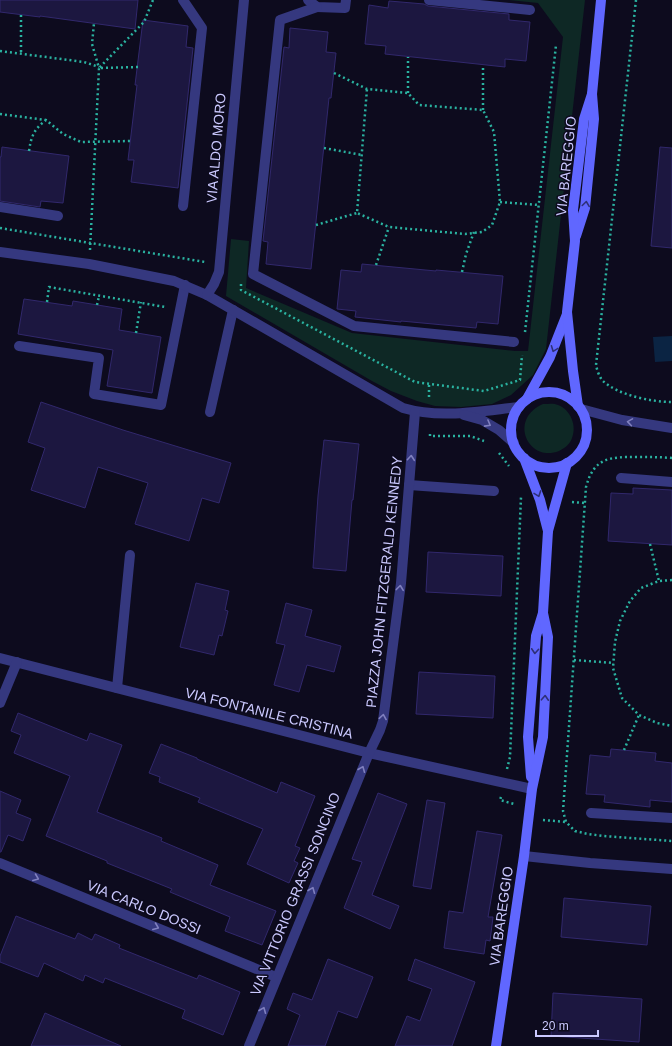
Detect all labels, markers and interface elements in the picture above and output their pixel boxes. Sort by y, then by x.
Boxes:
street label: VIA ALDO MORO [203,92,229,204]
street label: VIA BAREGGIO [553,115,579,217]
one-way arrow [581,201,590,207]
one-way arrow [550,345,558,352]
one-way arrow [627,418,633,426]
one-way arrow [484,419,491,426]
street label: PIAZZA JOHN FITZGERALD KENNEDY [363,455,405,709]
one-way arrow [407,455,416,461]
one-way arrow [533,491,541,498]
one-way arrow [395,585,404,591]
one-way arrow [530,648,539,654]
street label: VIA FONTANILE CRISTINA [183,684,355,742]
one-way arrow [541,695,549,701]
one-way arrow [378,714,387,720]
one-way arrow [357,766,365,773]
street label: VIA VITTORIO GRASSI SONCINO [247,790,343,998]
street label: VIA BAREGGIO [486,865,516,967]
one-way arrow [33,873,40,881]
street label: VIA CARLO DOSSI [85,877,203,937]
one-way arrow [308,886,316,893]
one-way arrow [153,923,160,931]
one-way arrow [259,1006,267,1013]
scale bar [536,1012,598,1038]
text: 20 m [542,1019,569,1033]

